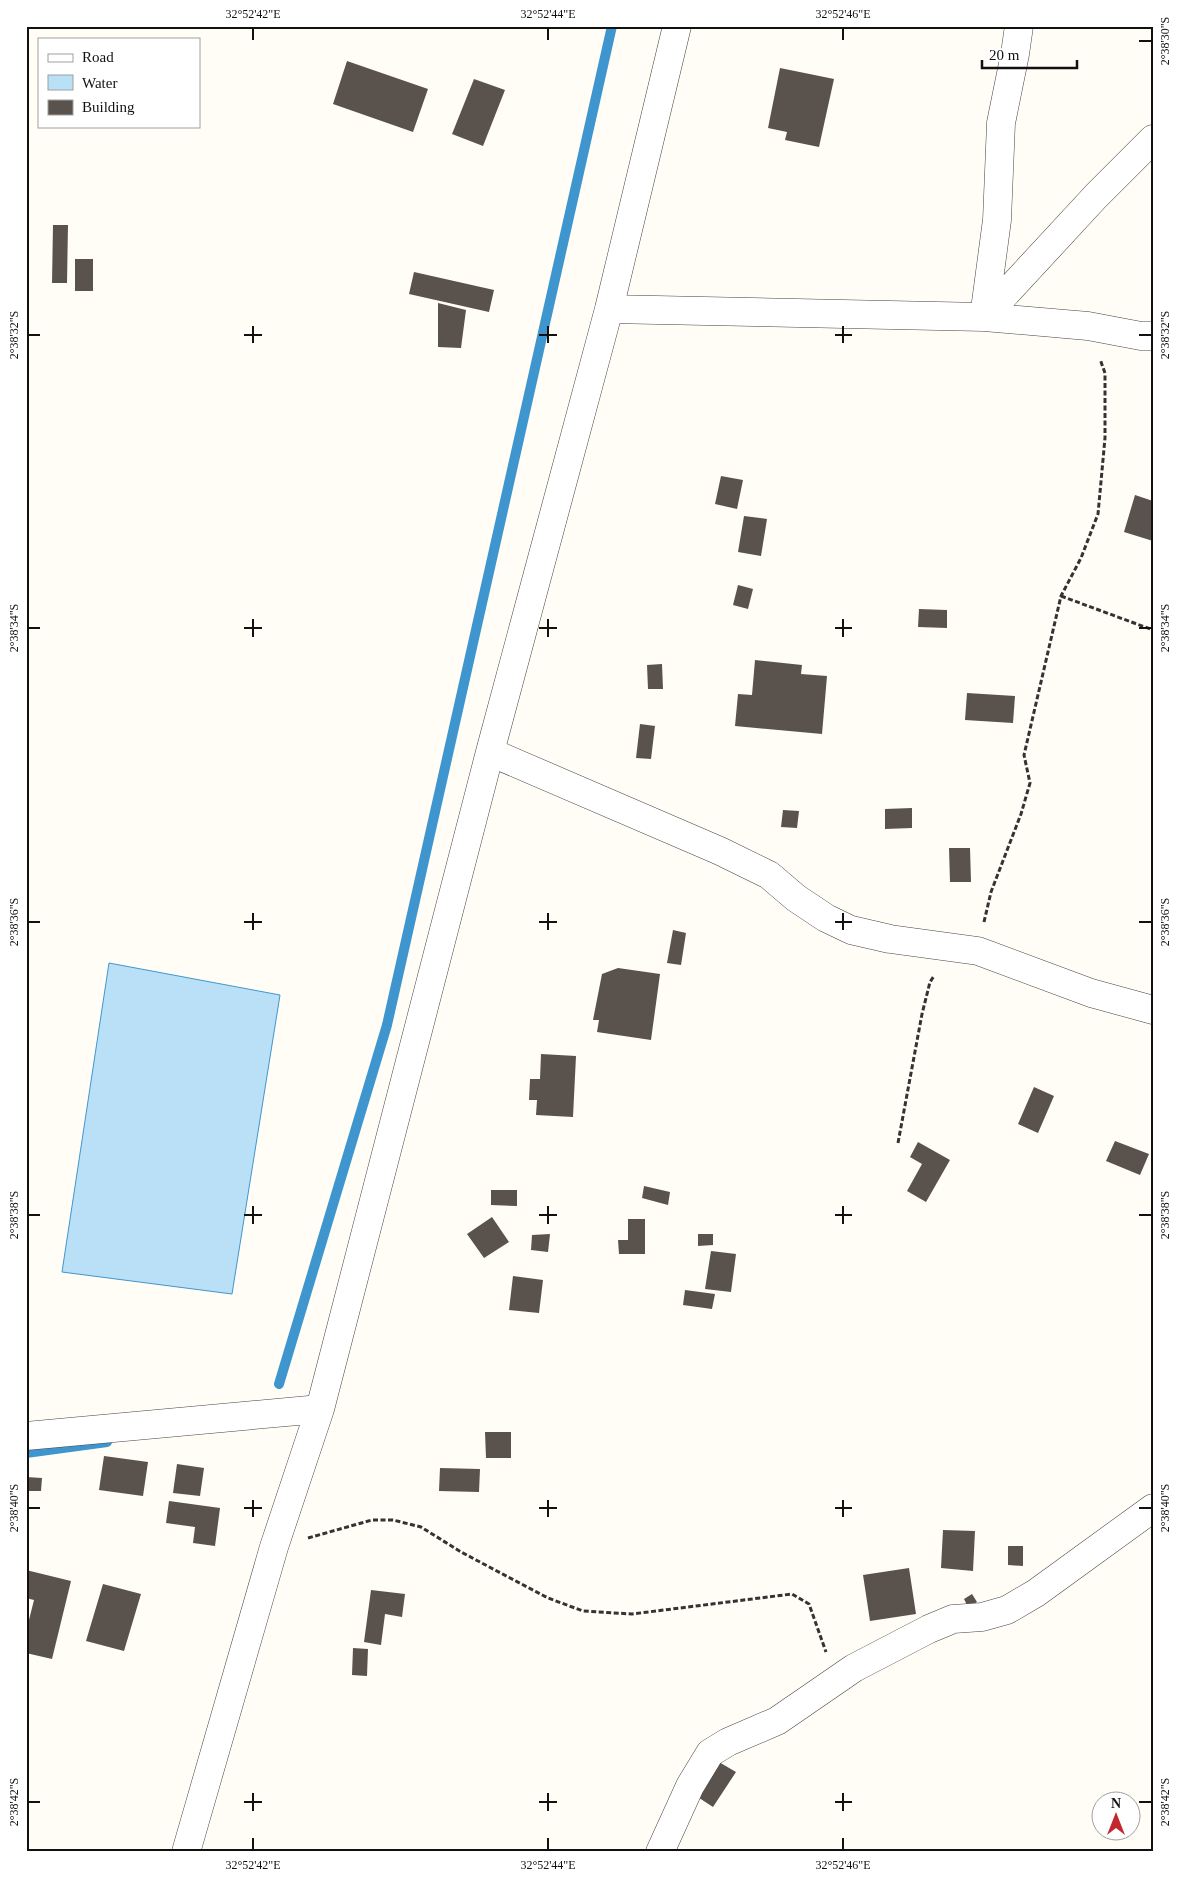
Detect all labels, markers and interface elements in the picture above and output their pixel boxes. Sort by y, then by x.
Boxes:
text: 32°52'42"E [225,7,281,21]
text: 32°52'44"E [520,7,576,21]
text: 32°52'46"E [815,7,871,21]
text: 2°38'30"S [1158,17,1172,65]
legend [38,38,200,128]
scale bar [982,38,1076,70]
text: 20 m [989,47,1020,63]
text: Road [82,49,114,65]
text: Water [82,75,117,91]
text: Building [82,99,135,115]
text: 2°38'32"S [7,311,21,359]
text: 2°38'32"S [1158,311,1172,359]
text: 2°38'34"S [7,604,21,652]
text: 2°38'34"S [1158,604,1172,652]
text: 2°38'36"S [7,898,21,946]
text: 2°38'36"S [1158,898,1172,946]
text: 2°38'38"S [7,1191,21,1239]
text: 2°38'38"S [1158,1191,1172,1239]
text: 2°38'40"S [7,1484,21,1532]
text: 2°38'40"S [1158,1484,1172,1532]
text: 2°38'42"S [7,1778,21,1826]
text: 2°38'42"S [1158,1778,1172,1826]
north arrow [1092,1790,1142,1840]
text: N [1111,1796,1121,1811]
text: 32°52'42"E [225,1858,281,1872]
text: 32°52'44"E [520,1858,576,1872]
text: 32°52'46"E [815,1858,871,1872]

